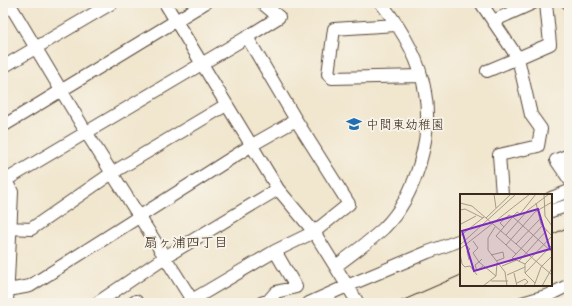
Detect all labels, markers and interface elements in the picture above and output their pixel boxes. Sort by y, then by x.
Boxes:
school or university icon: 中間東幼稚園 [345,115,363,133]
place label: 中間東幼稚園 [366,115,444,133]
inset map [460,194,552,286]
district label: 扇ヶ浦四丁目 [144,232,228,251]

